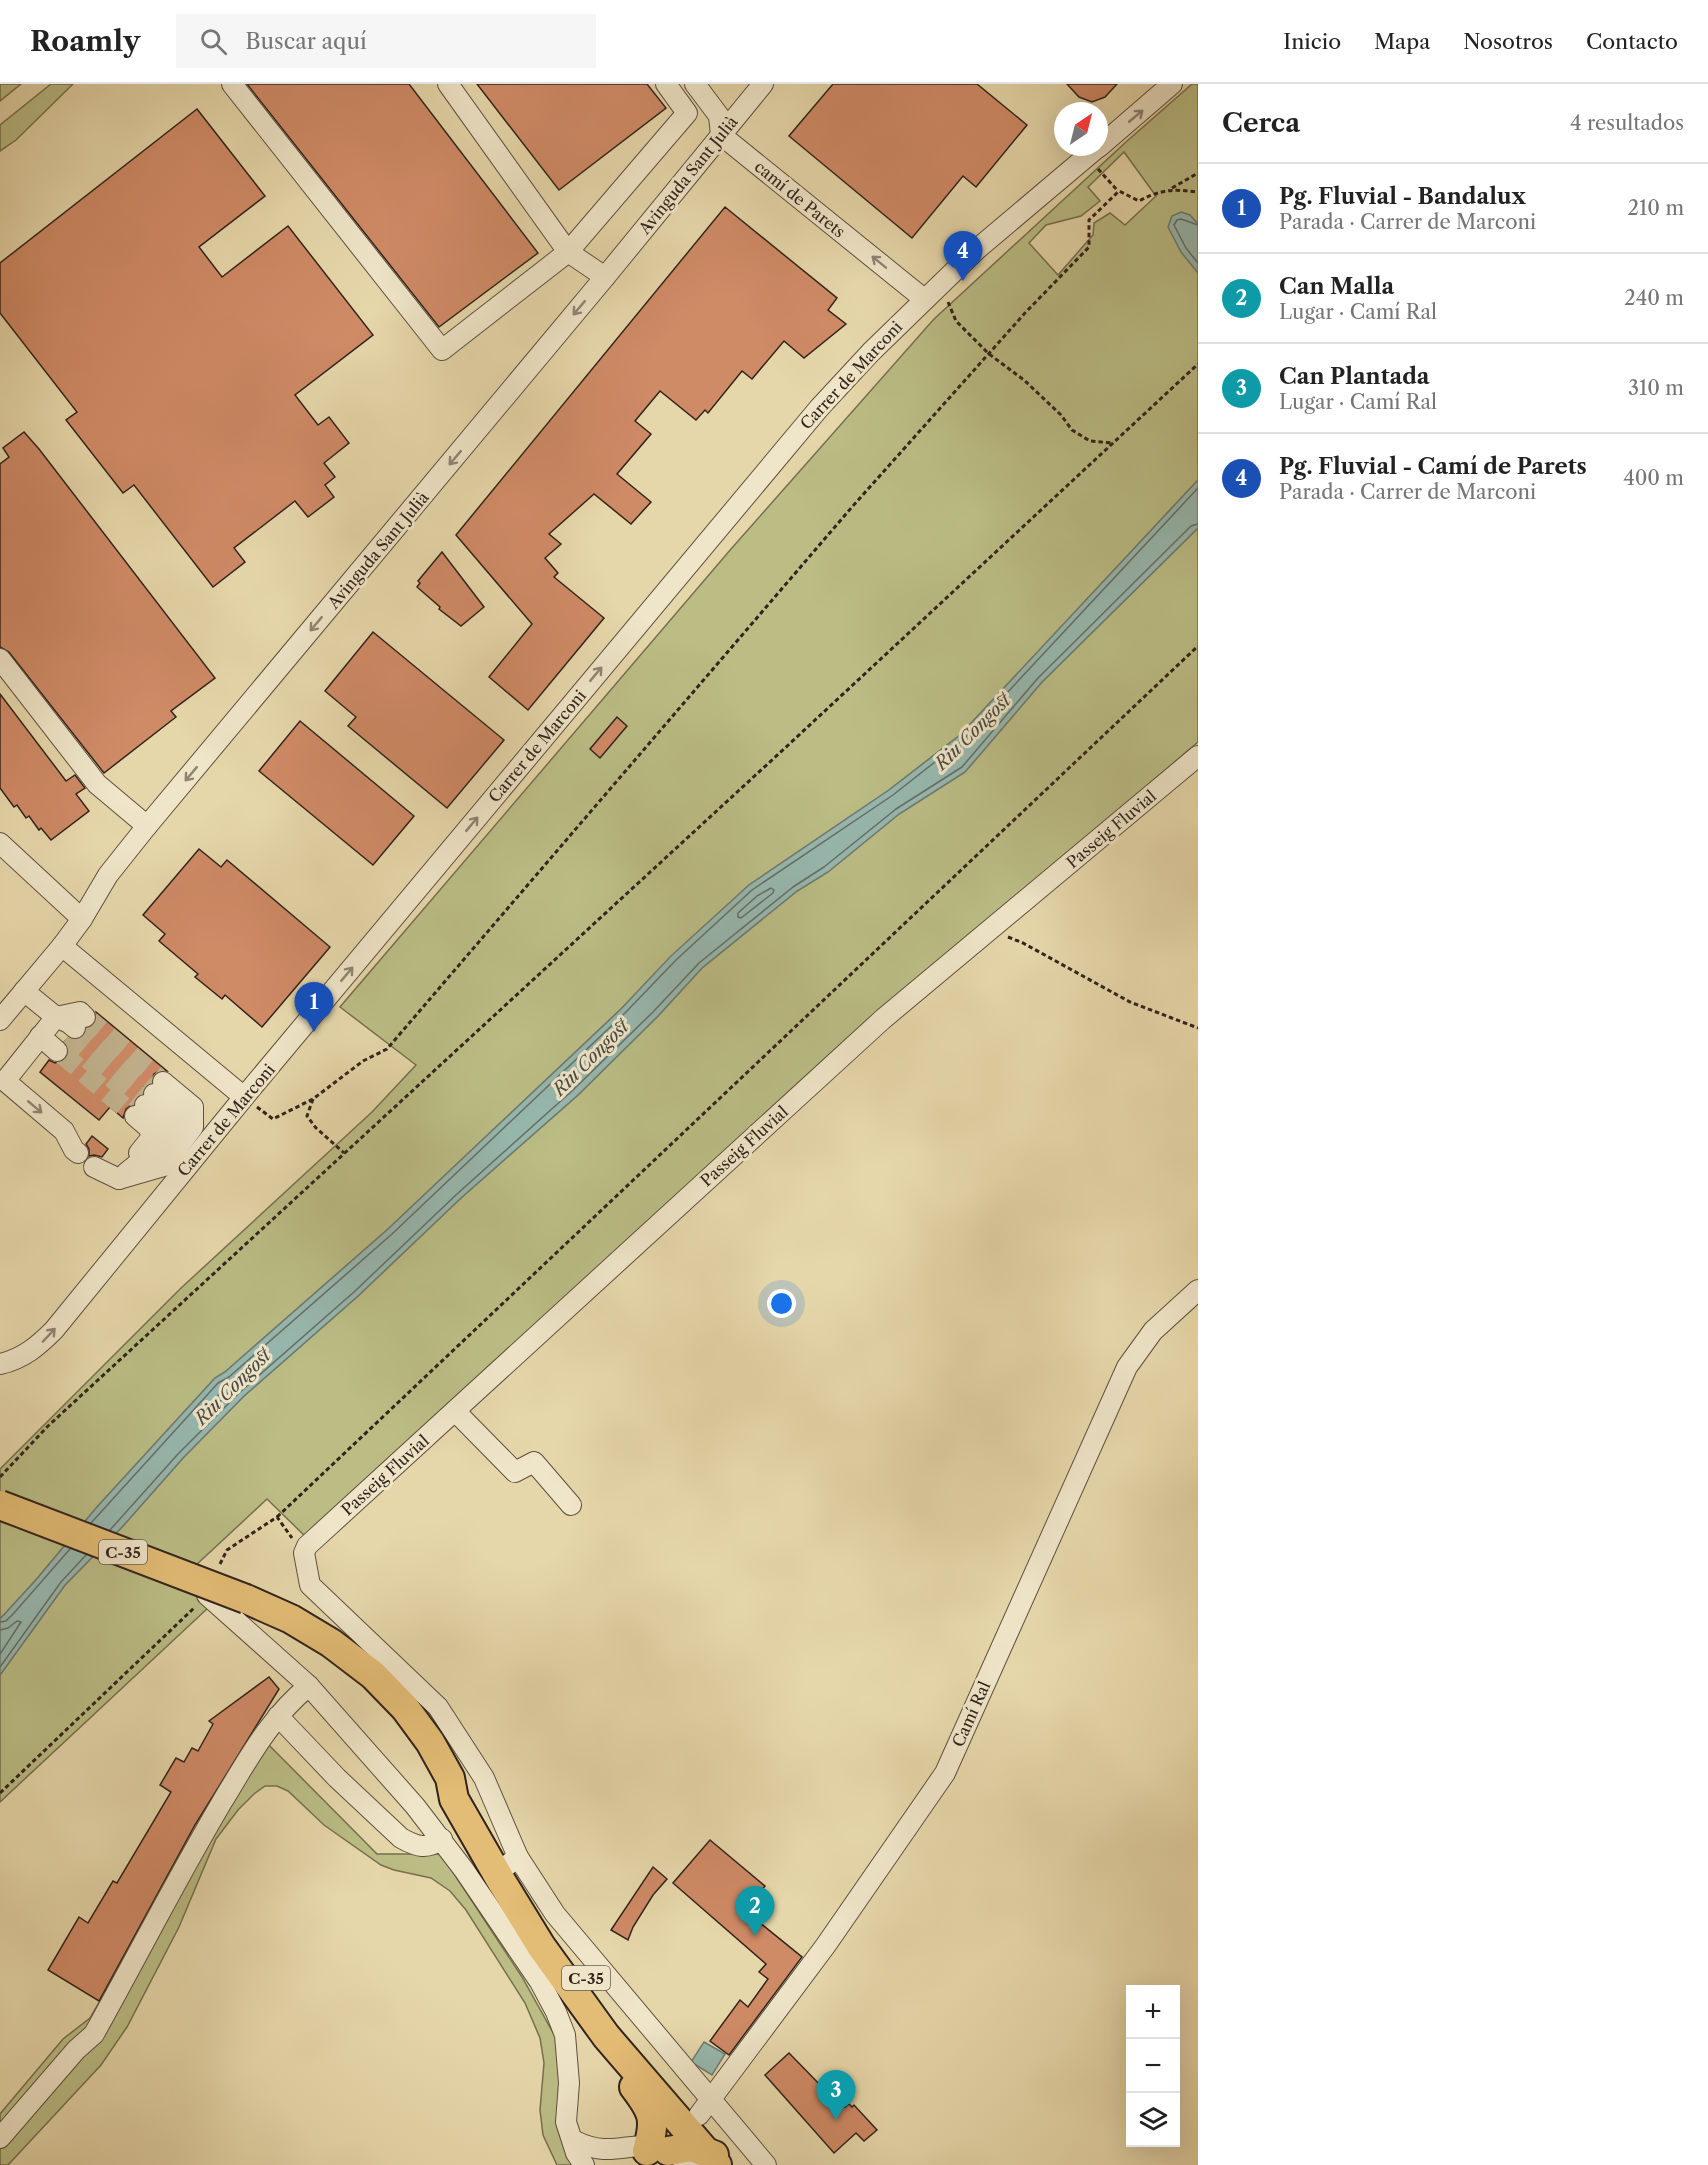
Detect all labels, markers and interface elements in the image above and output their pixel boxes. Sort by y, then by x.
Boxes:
search box [176,14,596,68]
text: Roamly [30,24,140,58]
icon: search [197,25,230,58]
text: Buscar aquí [245,28,367,55]
text: Inicio [1283,29,1341,54]
text: Mapa [1374,29,1430,54]
text: Nosotros [1463,29,1553,54]
text: Contacto [1586,29,1678,54]
north arrow [1054,102,1108,156]
text: Cerca [1222,107,1300,139]
one-way arrow [1128,109,1144,122]
street label: Avinguda Sant Julià [634,111,742,239]
text: 4 resultados [1570,111,1684,135]
street label: camí de Parets [751,156,849,242]
text: Pg. Fluvial - Bandalux [1279,183,1526,210]
text: 1 [1237,196,1246,220]
text: 210 m [1627,196,1684,220]
text: Parada · Carrer de Marconi [1279,210,1536,234]
pin: 4 [944,232,982,281]
one-way arrow [871,256,887,269]
text: Can Malla [1279,273,1394,300]
text: 2 [1236,286,1247,310]
text: 240 m [1624,286,1684,310]
one-way arrow [573,300,586,316]
text: Lugar · Camí Ral [1279,300,1437,324]
street label: Carrer de Marconi [796,317,906,433]
text: Can Plantada [1279,363,1430,390]
text: 3 [1236,376,1247,400]
text: 310 m [1628,376,1684,400]
text: Lugar · Camí Ral [1279,390,1437,414]
one-way arrow [448,450,461,466]
text: Pg. Fluvial - Camí de Parets [1279,453,1587,480]
text: 4 [1236,466,1247,490]
text: 400 m [1623,466,1684,490]
text: Parada · Carrer de Marconi [1279,480,1536,504]
street label: Avinguda Sant Julià [323,487,433,613]
one-way arrow [310,616,323,632]
one-way arrow [590,666,603,682]
street label: Carrer de Marconi [484,686,590,806]
water label: Riu Congost [929,688,1017,776]
one-way arrow [185,765,198,781]
street label: Passeig Fluvial [1062,786,1160,872]
one-way arrow [465,817,479,832]
one-way arrow [341,966,354,982]
pin: 1 [294,982,334,1032]
water label: Riu Congost [547,1014,635,1102]
street label: Carrer de Marconi [173,1060,279,1180]
one-way arrow [27,1100,43,1113]
street label: Passeig Fluvial [696,1101,792,1190]
your location [767,1289,796,1318]
one-way arrow [42,1327,57,1342]
water label: Riu Congost [189,1343,277,1431]
street label: Passeig Fluvial [337,1430,433,1519]
road number: C-35 [99,1540,147,1564]
street label: Camí Ral [948,1678,994,1750]
pin: 2 [736,1886,774,1936]
road number: C-35 [562,1966,610,1990]
map controls [1126,1985,1180,2147]
button: + [1126,1985,1180,2039]
button: − [1126,2039,1180,2093]
pin: 3 [816,2070,856,2120]
button: layers [1126,2093,1180,2147]

